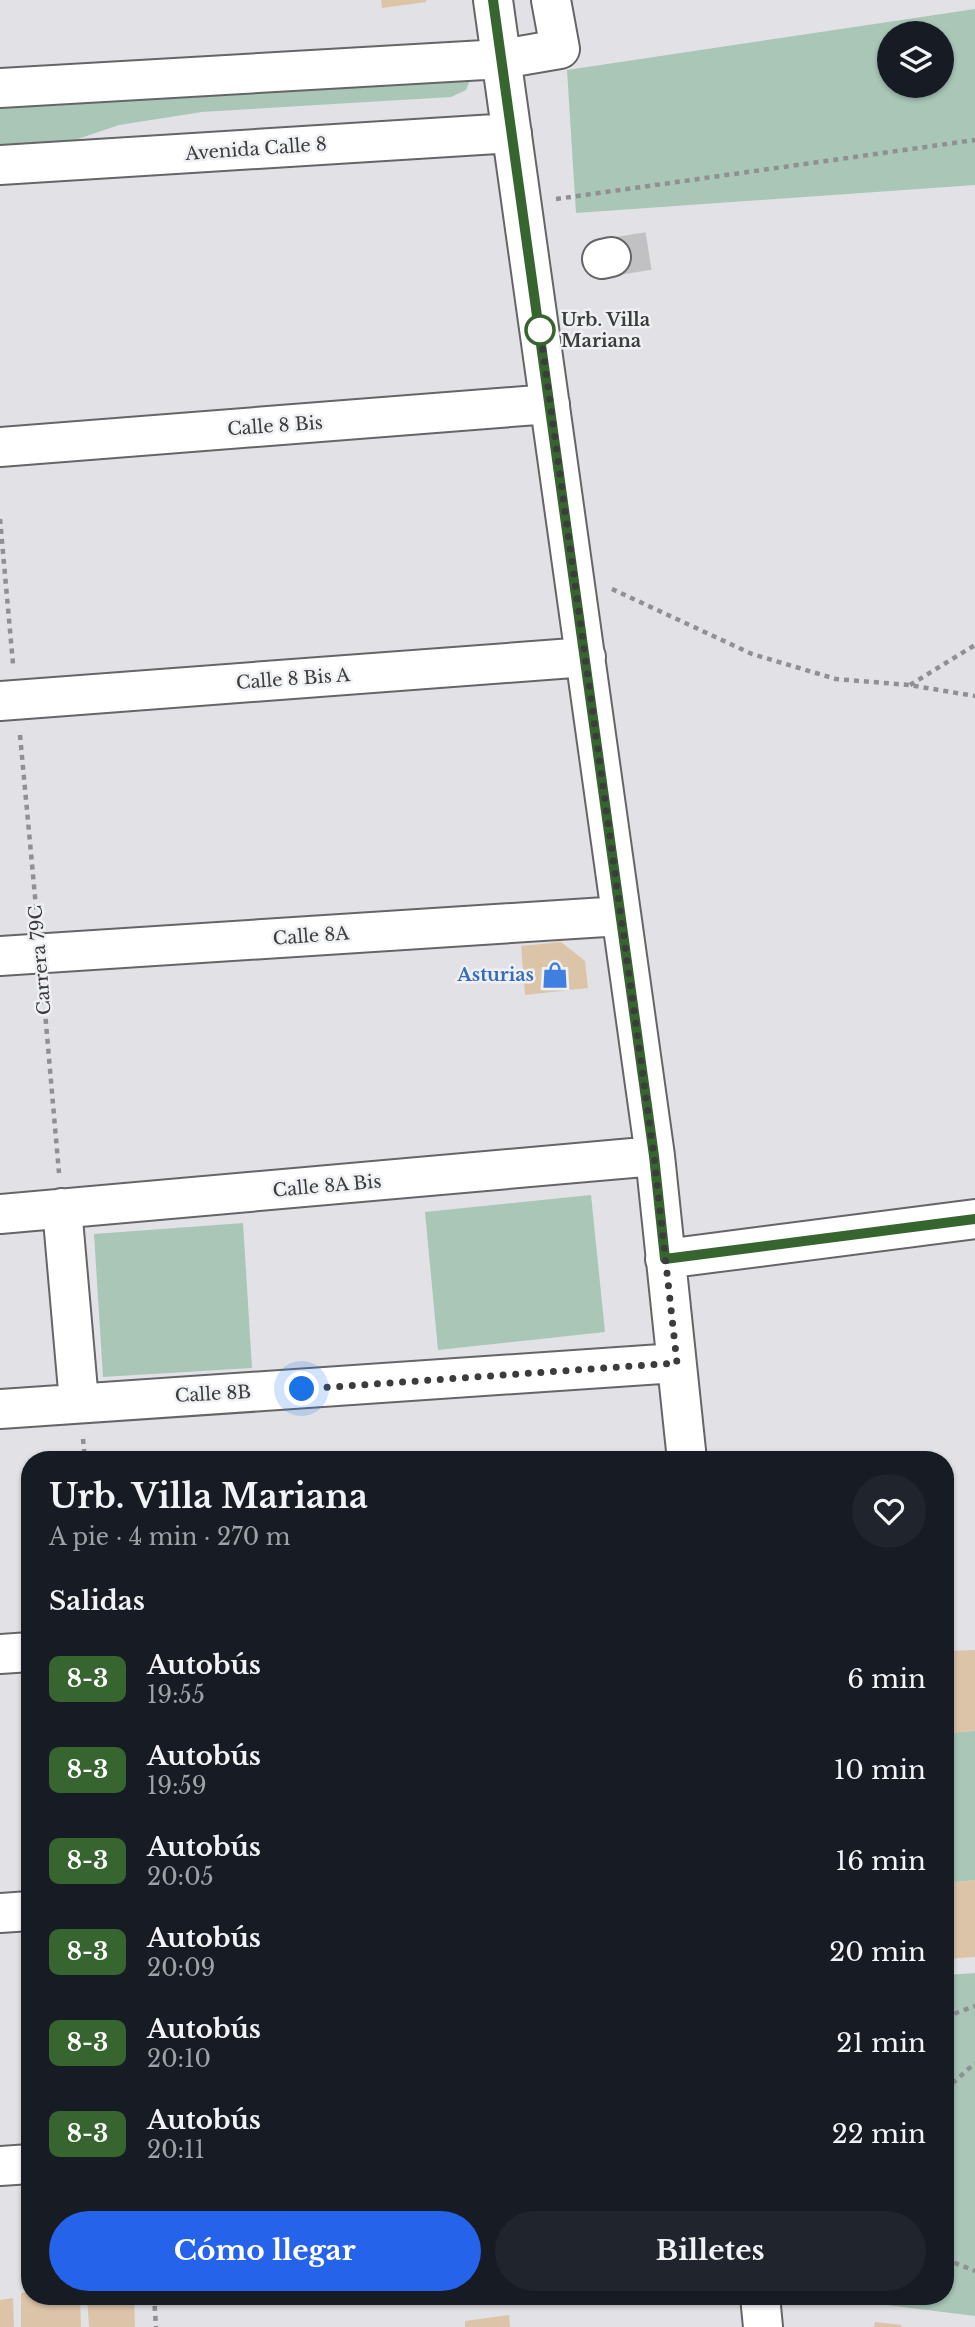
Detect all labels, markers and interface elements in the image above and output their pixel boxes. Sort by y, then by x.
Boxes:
map controls [877,21,954,98]
button: layers [877,21,954,98]
street label: Avenida Calle 8 [183,133,328,165]
place label: Urb. Villa Mariana [561,309,651,352]
marker: Urb. Villa Mariana [525,315,555,345]
street label: Calle 8 Bis [226,412,324,440]
street label: Calle 8 Bis A [235,664,352,694]
street label: Carrera 79C [24,904,56,1016]
street label: Calle 8A [272,922,351,950]
shop icon: Asturias [540,960,570,990]
place label: Asturias [456,964,534,986]
street label: Calle 8A Bis [272,1170,382,1202]
your location [284,1371,319,1406]
street label: Calle 8B [174,1381,252,1407]
button: heart [852,1474,926,1548]
text: Urb. Villa Mariana [49,1476,368,1517]
text: A pie · 4 min · 270 m [49,1523,290,1551]
text: Salidas [49,1585,145,1617]
text: Autobús [147,1649,261,1681]
text: 6 min [847,1663,926,1695]
text: 8-3 [67,1664,108,1693]
text: 19:55 [147,1681,205,1709]
text: Autobús [147,1740,261,1772]
text: 10 min [834,1754,926,1786]
text: 8-3 [67,1755,108,1784]
text: 19:59 [147,1772,206,1800]
text: Autobús [147,1831,261,1863]
text: 16 min [836,1845,926,1877]
text: 8-3 [67,1846,108,1875]
text: 20:05 [147,1863,214,1891]
text: Autobús [147,1922,261,1954]
text: 20 min [829,1936,926,1968]
text: 8-3 [67,1937,108,1966]
text: 20:09 [147,1954,215,1982]
text: Autobús [147,2013,261,2045]
text: 21 min [836,2027,926,2059]
text: 8-3 [67,2028,108,2057]
text: 20:10 [147,2045,211,2073]
text: Autobús [147,2104,261,2136]
text: 22 min [832,2118,926,2150]
text: 8-3 [67,2119,108,2148]
text: 20:11 [147,2136,205,2164]
button: Cómo llegar [49,2211,481,2291]
button: Billetes [495,2211,926,2291]

